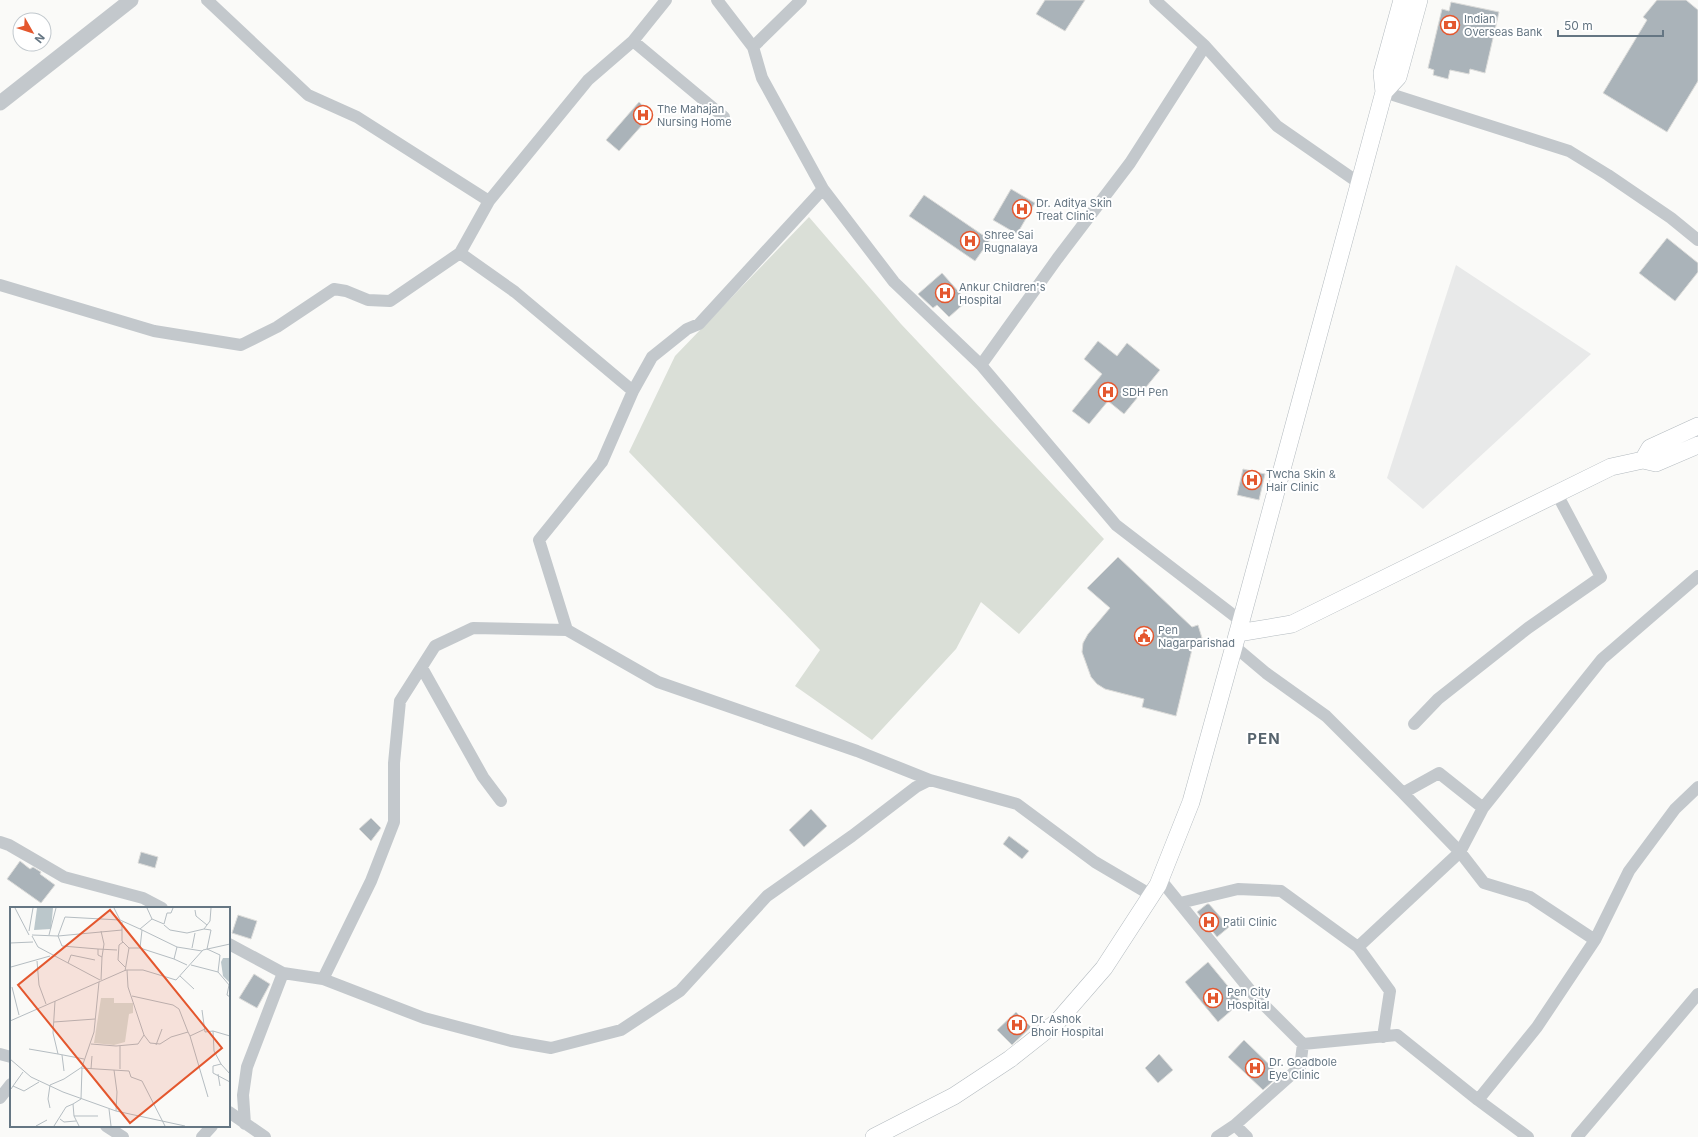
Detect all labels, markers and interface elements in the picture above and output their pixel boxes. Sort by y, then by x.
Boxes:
north arrow [12,12,52,52]
place label: Indian Overseas Bank [1464,12,1542,39]
scale bar [1558,12,1663,38]
bank icon: Indian Overseas Bank [1439,14,1461,36]
text: 50 m [1564,18,1593,33]
text: N [32,31,48,46]
place label: The Mahajan Nursing Home [657,102,732,129]
hospital icon: The Mahajan Nursing Home [632,104,654,126]
place label: Dr. Aditya Skin Treat Clinic [1036,196,1112,223]
hospital icon: Dr. Aditya Skin Treat Clinic [1011,198,1033,220]
place label: Shree Sai Rugnalaya [984,228,1038,255]
hospital icon: Shree Sai Rugnalaya [959,230,981,252]
place label: Ankur Children's Hospital [959,280,1046,307]
hospital icon: Ankur Children's Hospital [934,282,956,304]
hospital icon: SDH Pen [1097,381,1119,403]
place label: SDH Pen [1122,385,1168,399]
place label: Twcha Skin & Hair Clinic [1266,467,1336,494]
hospital icon: Twcha Skin & Hair Clinic [1241,469,1263,491]
place label: Pen Nagarparishad [1158,623,1235,650]
public building icon: Pen Nagarparishad [1133,625,1155,647]
district label: PEN [1247,729,1281,748]
inset map [10,907,230,1127]
hospital icon: Patil Clinic [1198,911,1220,933]
place label: Patil Clinic [1223,915,1277,929]
place label: Pen City Hospital [1227,985,1271,1012]
hospital icon: Pen City Hospital [1202,987,1224,1009]
place label: Dr. Ashok Bhoir Hospital [1031,1012,1104,1039]
hospital icon: Dr. Ashok Bhoir Hospital [1006,1014,1028,1036]
place label: Dr. Goadbole Eye Clinic [1269,1055,1337,1082]
hospital icon: Dr. Goadbole Eye Clinic [1244,1057,1266,1079]

